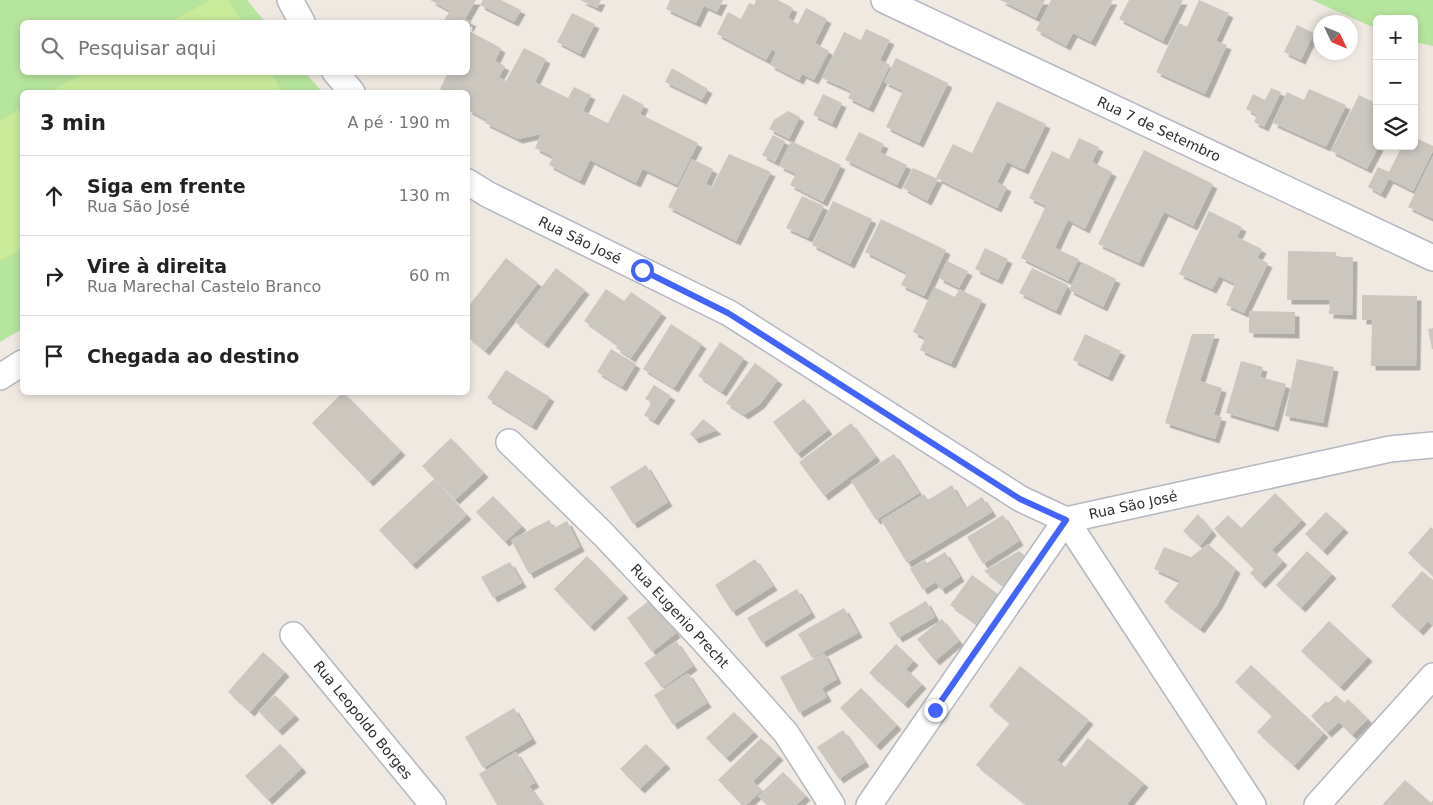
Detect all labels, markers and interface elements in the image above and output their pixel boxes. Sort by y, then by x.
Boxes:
north arrow [1313,15,1358,60]
map controls [1373,15,1418,150]
button: + [1373,15,1418,60]
search box [20,20,470,75]
icon: search [38,34,66,62]
text: Pesquisar aqui [78,37,216,59]
button: − [1373,60,1418,105]
street label: Rua 7 de Setembro [1095,93,1223,165]
button: layers [1373,105,1418,150]
text: 3 min [40,111,106,135]
text: A pé · 190 m [348,113,450,132]
text: Siga em frente [87,175,246,197]
icon: ahead [40,182,68,210]
text: 130 m [399,186,450,205]
text: Rua São José [87,197,190,216]
street label: Rua São José [536,213,624,267]
text: Vire à direita [87,255,227,277]
route start [631,259,654,282]
icon: right [40,262,68,290]
text: 60 m [409,266,450,285]
text: Rua Marechal Castelo Branco [87,277,321,296]
icon: arrive [40,342,68,370]
text: Chegada ao destino [87,345,299,367]
street label: Rua São José [1087,488,1179,522]
street label: Rua Eugenio Precht [628,561,733,672]
street label: Rua Leopoldo Borges [310,658,416,782]
route end [924,699,947,722]

